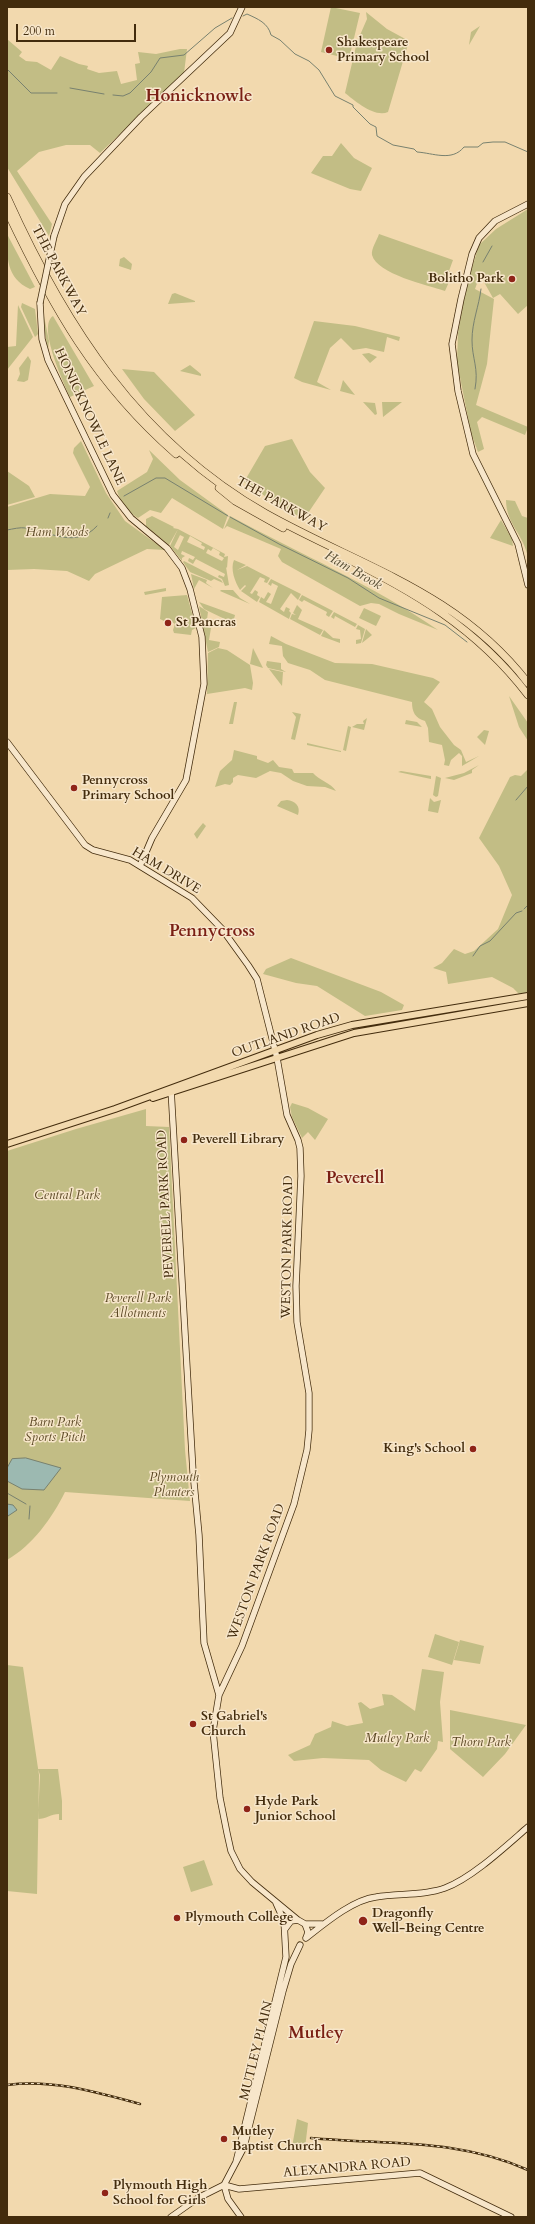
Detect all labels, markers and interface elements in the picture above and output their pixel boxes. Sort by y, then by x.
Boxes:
scale bar [18,16,138,42]
text: 200 m [23,23,55,39]
place label: Shakespeare Primary School [337,35,429,66]
marker: Shakespeare Primary School [324,45,334,55]
district label: Honicknowle [146,87,252,107]
street label: THE PARKWAY [27,223,89,319]
place label: Bolitho Park [428,271,504,287]
marker: Bolitho Park [507,274,517,284]
street label: HONICKNOWLE LANE [50,346,128,488]
street label: THE PARKWAY [233,474,329,536]
park label: Ham Woods [26,525,88,541]
water label: Ham Brook [321,548,385,594]
place label: St Pancras [176,615,236,631]
marker: St Pancras [163,618,173,628]
place label: Pennycross Primary School [82,773,174,804]
marker: Pennycross Primary School [69,783,79,793]
street label: HAM DRIVE [129,844,203,898]
district label: Pennycross [169,922,255,942]
street label: OUTLAND ROAD [230,1010,342,1062]
street label: PEVERELL PARK ROAD [154,1129,178,1279]
place label: Peverell Library [192,1132,284,1148]
marker: Peverell Library [179,1135,189,1145]
district label: Peverell [326,1169,384,1189]
street label: WESTON PARK ROAD [279,1175,297,1319]
park label: Central Park [34,1188,100,1204]
park label: Peverell Park Allotments [105,1291,171,1322]
park label: Barn Park Sports Pitch [25,1415,85,1446]
place label: King's School [383,1441,465,1457]
marker: King's School [468,1444,478,1454]
park label: Plymouth Planters [149,1470,199,1501]
street label: WESTON PARK ROAD [225,1502,289,1642]
place label: St Gabriel's Church [201,1709,267,1740]
marker: St Gabriel's Church [188,1719,198,1729]
park label: Mutley Park [364,1731,430,1747]
park label: Thorn Park [451,1735,511,1751]
place label: Hyde Park Junior School [255,1794,336,1825]
marker: Hyde Park Junior School [242,1804,252,1814]
place label: Dragonfly Well-Being Centre [372,1906,485,1937]
place label: Plymouth College [185,1910,293,1926]
marker: Plymouth College [172,1913,182,1923]
marker: Dragonfly Well-Being Centre [357,1915,369,1927]
street label: MUTLEY PLAIN [237,2000,277,2102]
district label: Mutley [288,2024,344,2044]
place label: Mutley Baptist Church [232,2124,322,2155]
marker: Mutley Baptist Church [219,2134,229,2144]
street label: ALEXANDRA ROAD [283,2155,411,2181]
place label: Plymouth High School for Girls [113,2178,207,2209]
marker: Plymouth High School for Girls [100,2188,110,2198]

